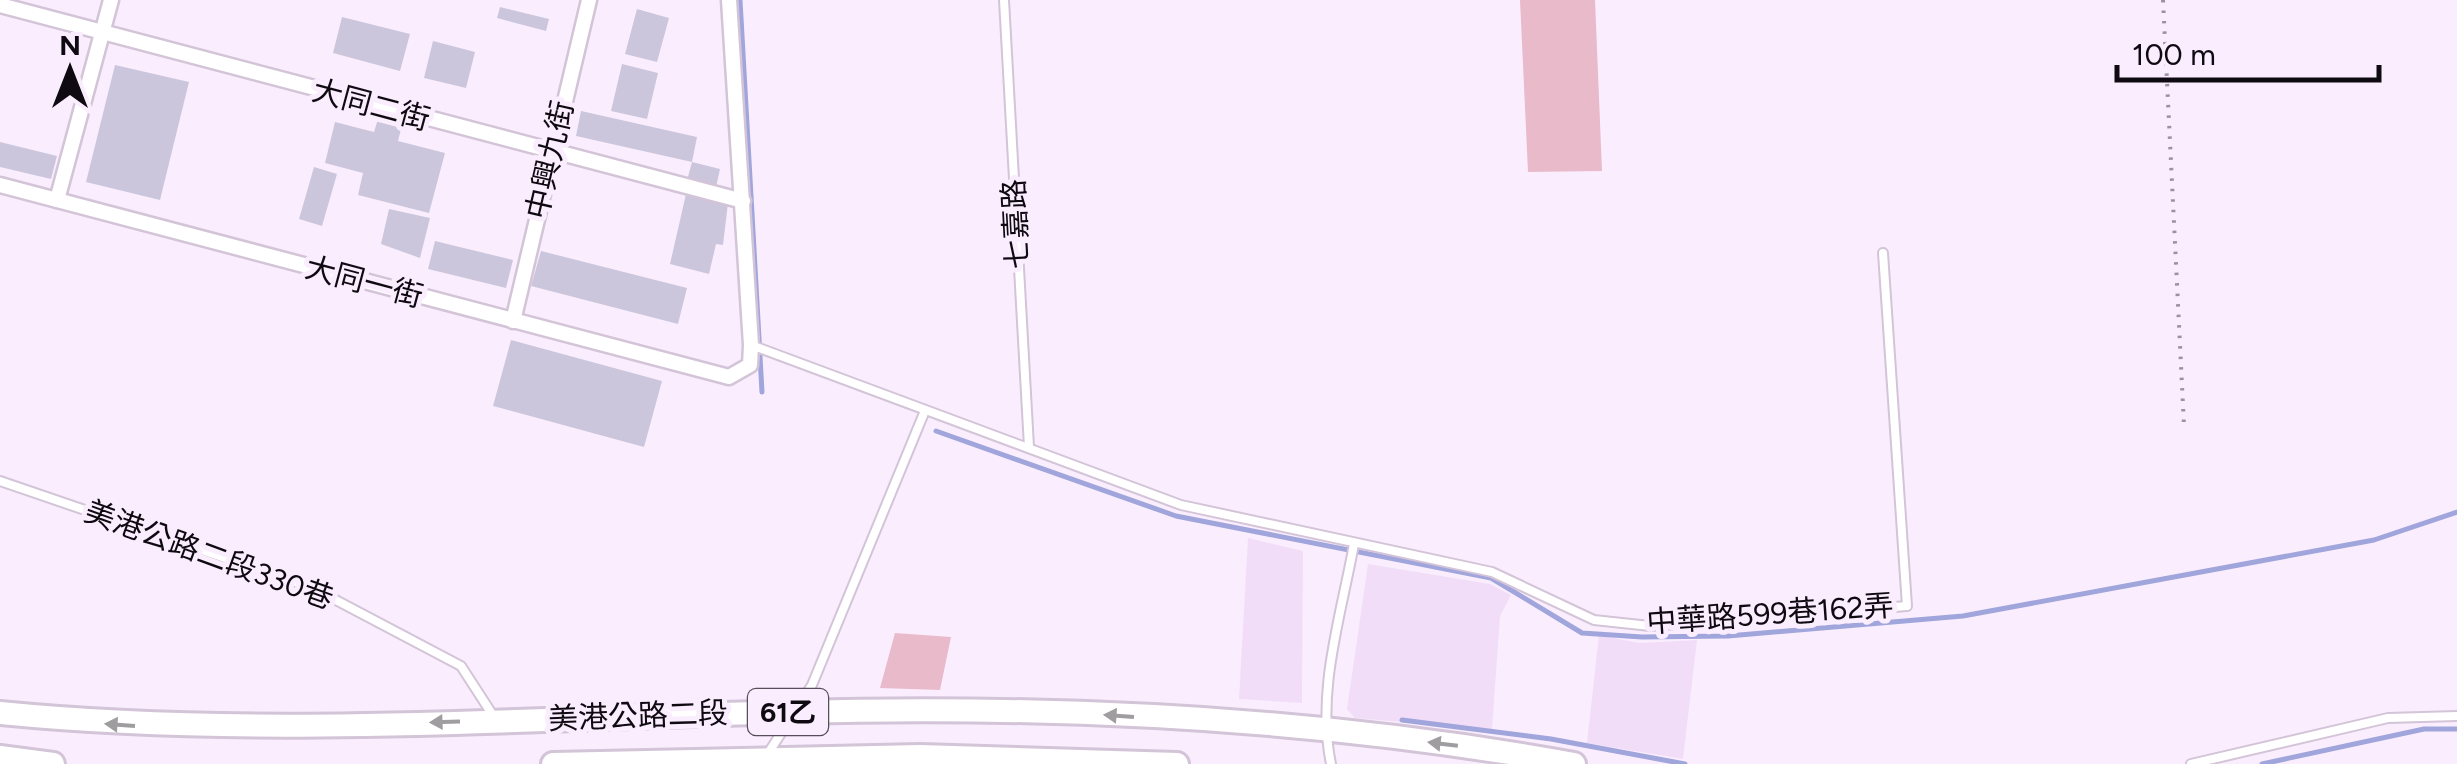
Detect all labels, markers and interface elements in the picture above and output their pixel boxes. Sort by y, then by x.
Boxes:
north arrow [20,20,120,120]
scale bar [2117,20,2380,82]
text: N [59,28,81,62]
text: 100 m [2132,36,2216,73]
street label: 大同二街 [308,71,434,138]
street label: 中興九街 [518,97,581,223]
street label: 七嘉路 [995,178,1036,270]
street label: 大同一街 [301,248,427,315]
street label: 美港公路二段330巷 [80,492,339,617]
street label: 中華路599巷162弄 [1645,586,1895,641]
road number: 61乙 [748,689,828,735]
street label: 美港公路二段 [547,694,729,737]
one-way arrow [1103,708,1135,724]
one-way arrow [428,715,460,731]
one-way arrow [103,716,135,732]
one-way arrow [1427,736,1458,752]

